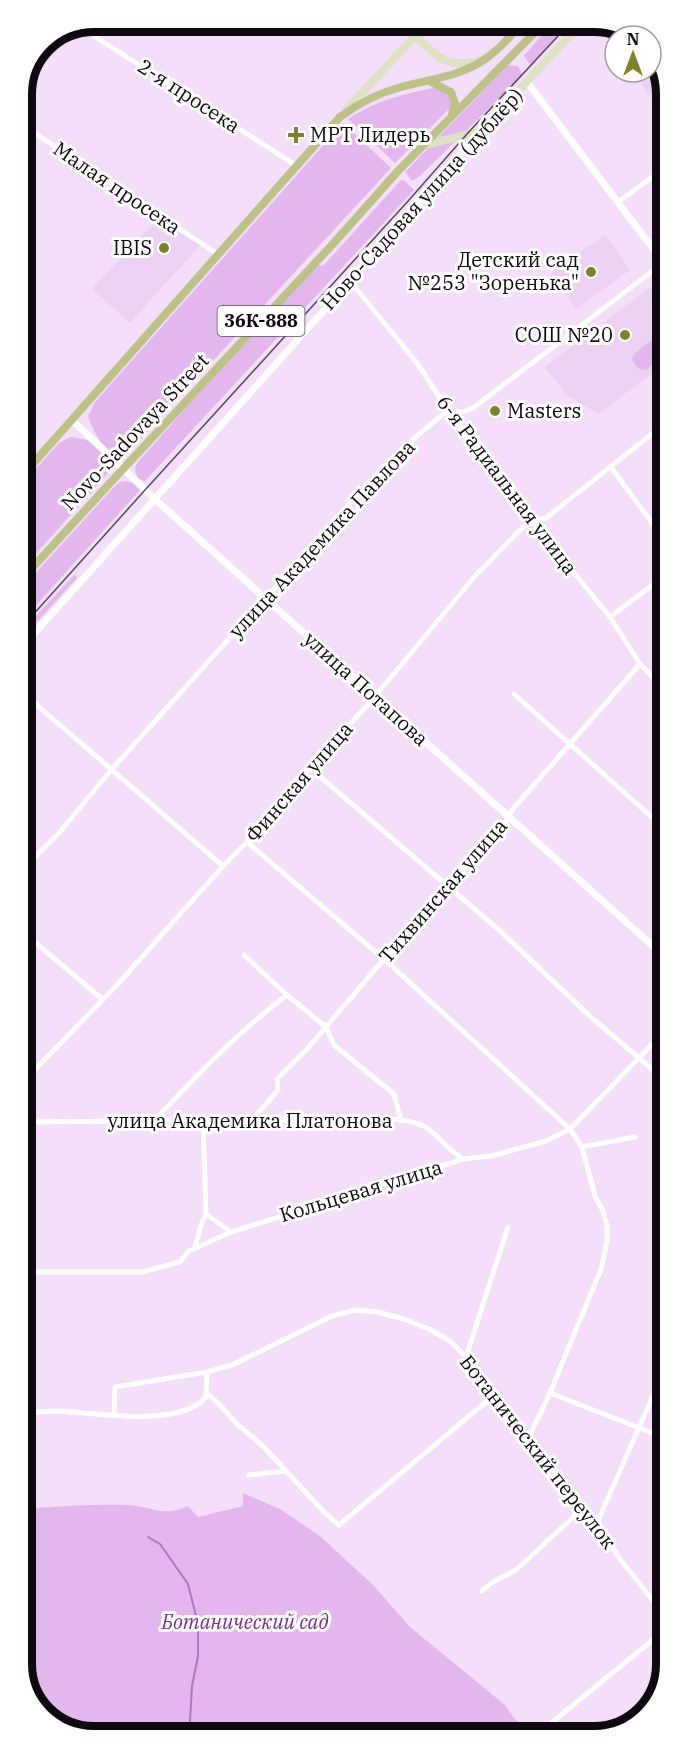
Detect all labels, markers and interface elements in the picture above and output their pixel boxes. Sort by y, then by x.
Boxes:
north arrow [603,24,663,84]
text: N [627,29,639,49]
street label: 2-я просека [133,52,246,139]
street label: Ново-Садовая улица (дублёр) [314,82,529,316]
place label: МРТ Лидерь [310,121,431,148]
marker: МРТ Лидерь [287,126,305,144]
street label: Малая просека [48,135,186,240]
place label: IBIS [113,234,152,261]
marker: IBIS [157,241,171,255]
place label: Детский сад №253 "Зоренька" [408,246,579,296]
marker: Детский сад №253 "Зоренька" [584,265,598,279]
road number: 36К-888 [218,306,304,336]
place label: СОШ №20 [515,321,613,348]
marker: СОШ №20 [618,328,632,342]
street label: Novo-Sadovaya Street [55,347,215,516]
street label: 6-я Радиальная улица [431,389,584,580]
place label: Masters [507,397,581,424]
marker: Masters [488,404,502,418]
street label: улица Академика Павлова [222,434,421,644]
street label: улица Потапова [298,625,434,752]
street label: Финская улица [239,716,358,848]
street label: Тихвинская улица [372,813,513,969]
street label: улица Академика Платонова [107,1107,393,1134]
street label: Кольцевая улица [276,1153,446,1228]
street label: Ботанический переулок [454,1349,623,1555]
park label: Ботанический сад [161,1608,328,1635]

